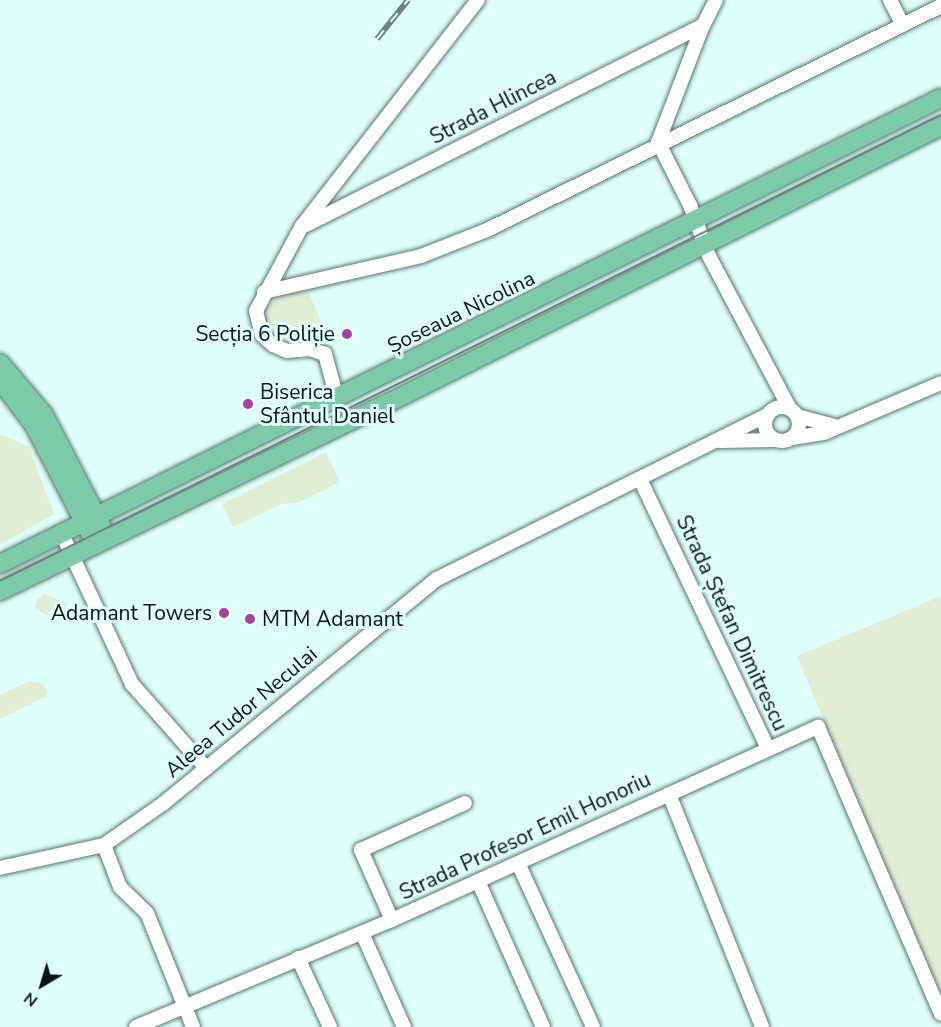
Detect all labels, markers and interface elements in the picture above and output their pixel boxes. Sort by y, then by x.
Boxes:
street label: Strada Hlincea [426,64,560,150]
street label: Șoseaua Nicolina [383,265,539,359]
place label: Secția 6 Poliție [195,321,335,347]
marker: Secția 6 Poliție [340,327,354,341]
place label: Biserica Sfântul Daniel [260,379,394,429]
marker: Biserica Sfântul Daniel [241,397,255,411]
street label: Strada Ștefan Dimitrescu [671,511,793,735]
place label: Adamant Towers [51,600,212,626]
marker: Adamant Towers [217,606,231,620]
place label: MTM Adamant [262,606,403,632]
marker: MTM Adamant [243,612,257,626]
street label: Aleea Tudor Neculai [160,641,322,783]
street label: Strada Profesor Emil Honoriu [395,767,655,905]
north arrow [12,955,72,1015]
text: N [19,987,42,1012]

